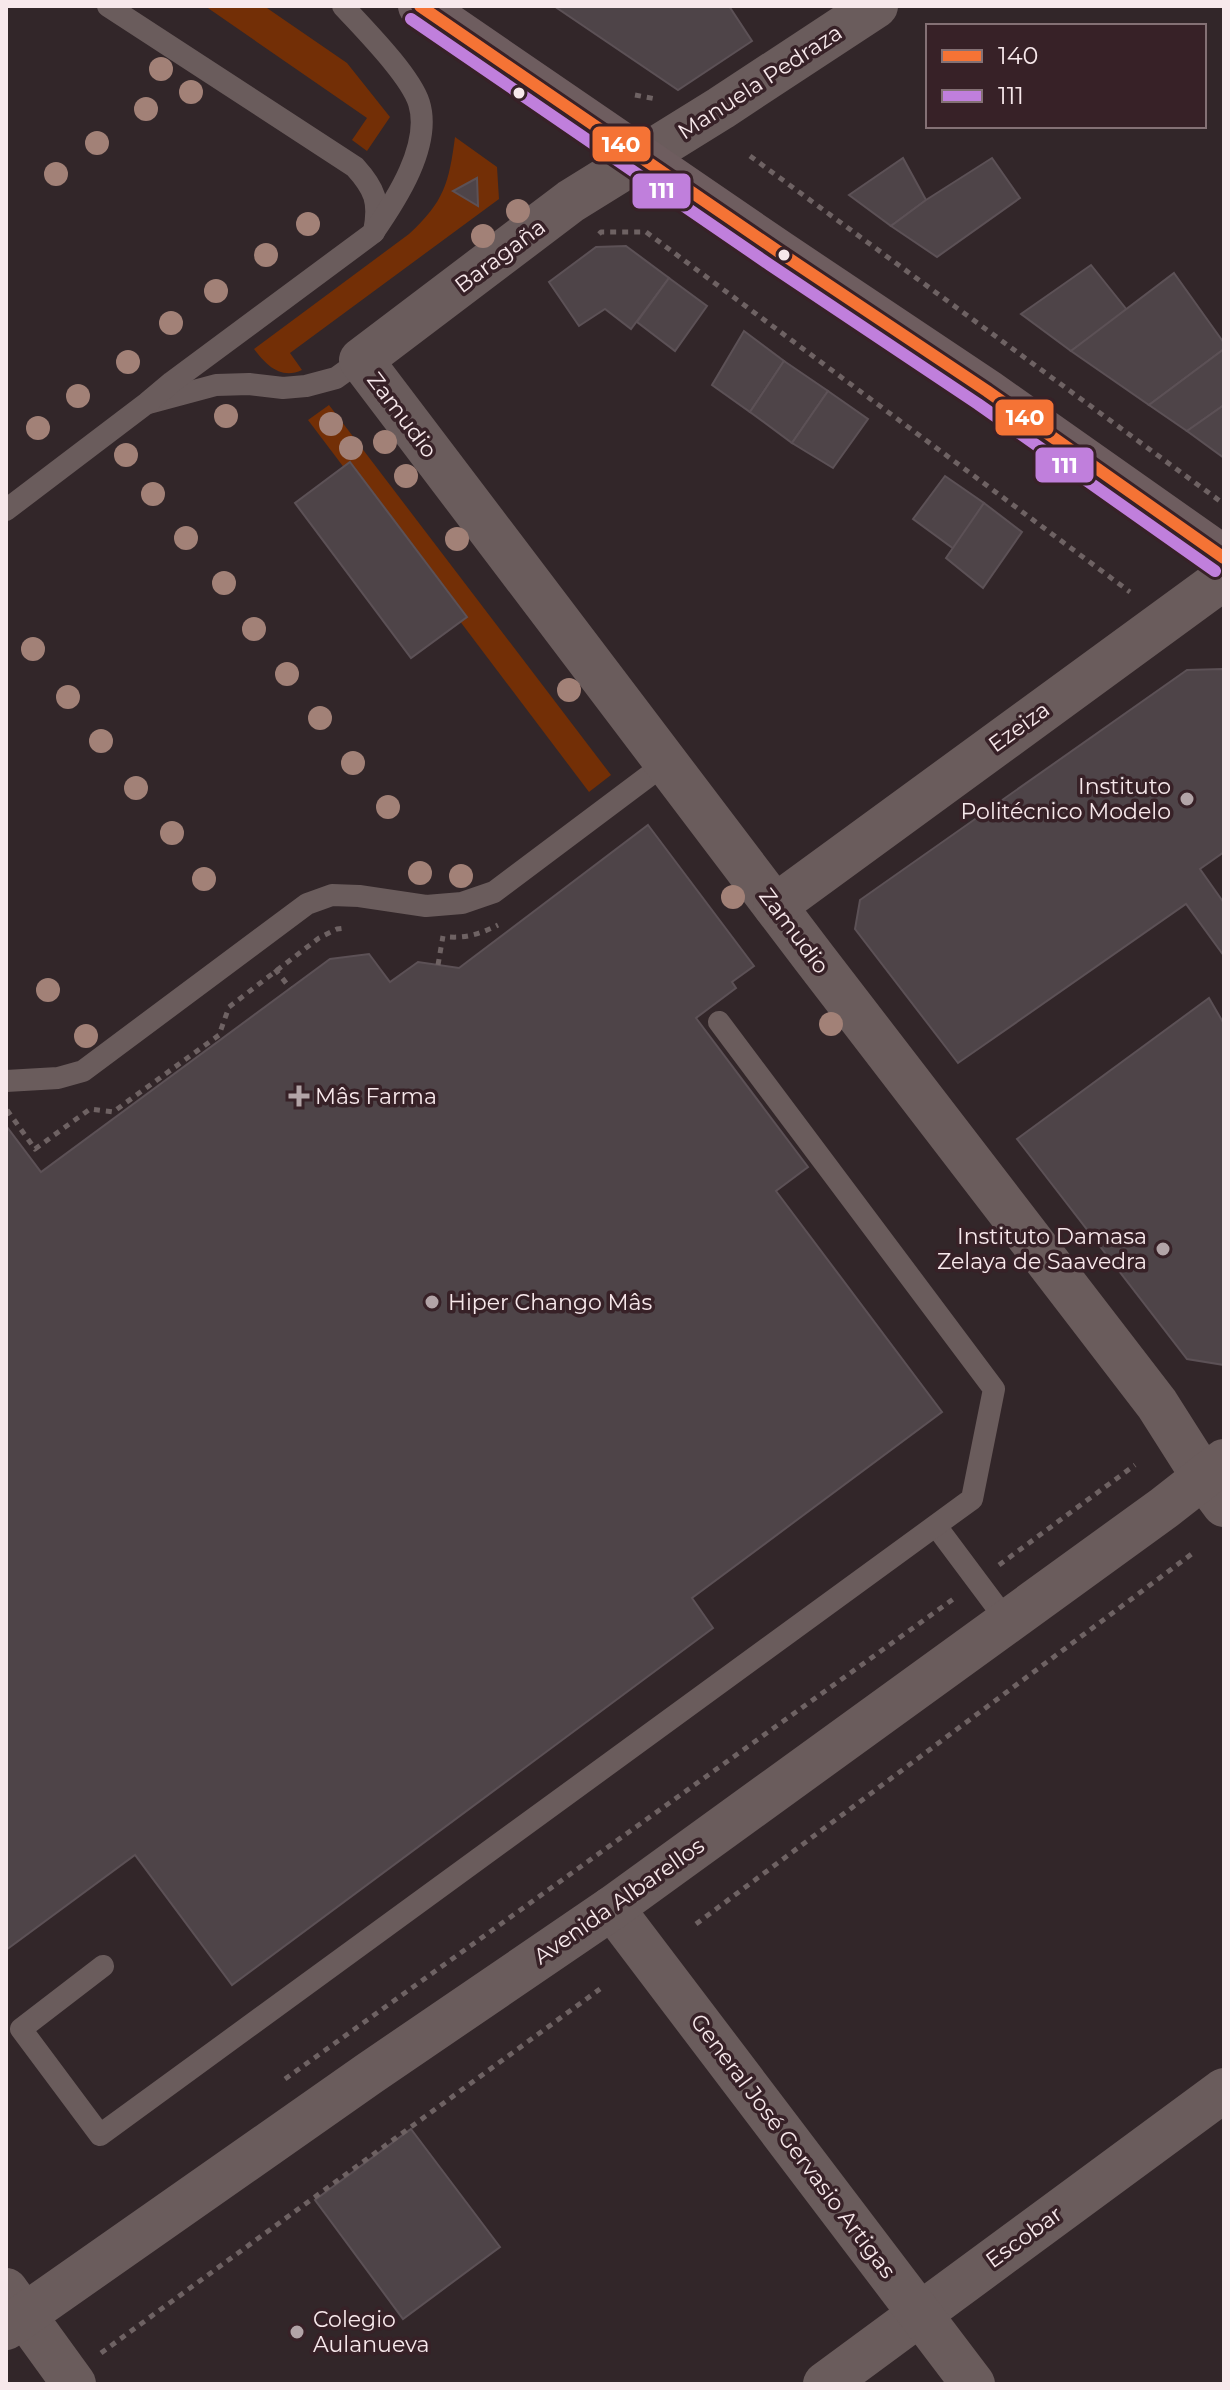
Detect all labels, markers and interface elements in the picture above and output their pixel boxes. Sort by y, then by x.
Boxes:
street label: Manuela Pedraza [673,19,847,145]
legend [926,24,1206,128]
text: 140 [998,41,1038,70]
text: 111 [998,81,1024,110]
unlabelled marker [511,85,527,101]
line badge: 140 [591,125,652,163]
text: 140 [602,131,640,158]
line badge: 111 [631,172,692,210]
text: 111 [649,177,675,204]
street label: Baragaña [449,213,551,299]
unlabelled marker [776,247,792,263]
street label: Zamudio [361,367,443,463]
line badge: 140 [994,398,1055,437]
text: 140 [1006,404,1044,431]
line badge: 111 [1034,446,1095,484]
text: 111 [1052,452,1078,479]
street label: Ezeiza [983,696,1055,758]
place label: Instituto Politécnico Modelo [961,773,1171,825]
marker: Instituto Politécnico Modelo [1178,790,1196,808]
street label: Zamudio [753,883,835,979]
place label: Mâs Farma [315,1083,437,1110]
marker: Mâs Farma [290,1087,308,1105]
place label: Instituto Damasa Zelaya de Saavedra [937,1223,1147,1275]
marker: Instituto Damasa Zelaya de Saavedra [1154,1240,1172,1258]
place label: Hiper Chango Mâs [448,1289,653,1316]
marker: Hiper Chango Mâs [423,1293,441,1311]
street label: Avenida Albarellos [528,1832,710,1970]
street label: General José Gervasio Artigas [685,2008,902,2284]
street label: Escobar [980,2200,1068,2274]
place label: Colegio Aulanueva [313,2306,429,2358]
marker: Colegio Aulanueva [288,2323,306,2341]

